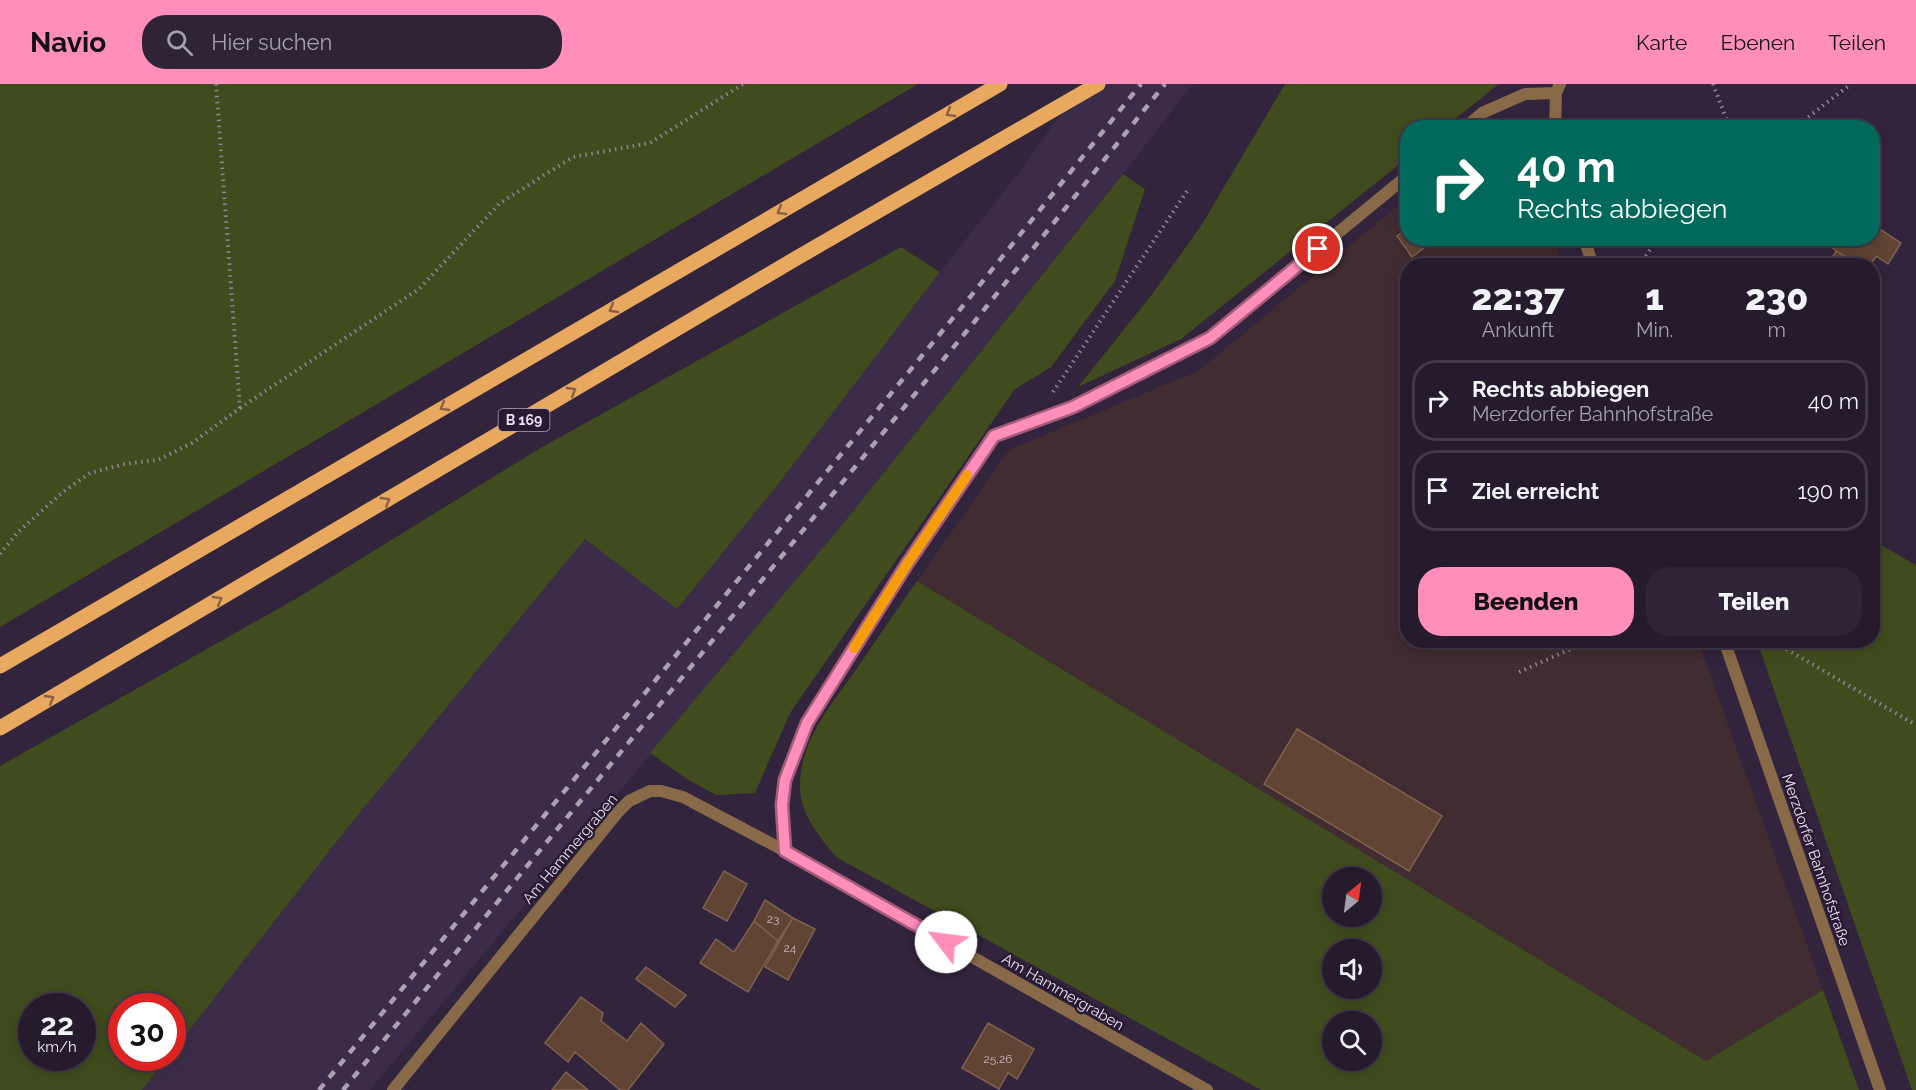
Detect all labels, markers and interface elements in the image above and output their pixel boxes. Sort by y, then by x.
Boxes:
search box [142,15,562,69]
text: Navio [30,26,106,59]
icon: search [163,26,196,59]
text: Hier suchen [211,29,332,55]
text: Karte [1636,30,1687,55]
text: Ebenen [1720,30,1795,55]
text: Teilen [1828,30,1886,55]
one-way arrow [946,106,956,118]
text: 40 m [1517,143,1616,192]
icon: right [1418,144,1496,222]
text: Rechts abbiegen [1517,193,1727,224]
one-way arrow [777,204,787,216]
pin [1292,223,1343,274]
icon: arrive [1301,232,1334,265]
text: 22:37 [1472,276,1564,318]
text: 1 [1645,276,1664,318]
text: 230 [1745,276,1808,318]
one-way arrow [609,302,619,314]
text: Ankunft [1482,318,1554,342]
text: Min. [1636,318,1673,342]
text: m [1767,318,1786,342]
text: Rechts abbiegen [1472,376,1649,402]
icon: right [1421,384,1454,417]
one-way arrow [566,386,576,398]
text: 40 m [1808,388,1859,414]
one-way arrow [440,400,450,412]
text: Merzdorfer Bahnhofstraße [1472,402,1713,426]
road number: B 169 [498,409,550,431]
icon: arrive [1421,474,1454,507]
text: Ziel erreicht [1472,478,1599,504]
text: 190 m [1797,478,1859,504]
one-way arrow [380,496,390,508]
button: Beenden [1418,567,1634,636]
button: Teilen [1646,567,1862,636]
one-way arrow [212,595,222,607]
one-way arrow [44,694,54,706]
street label: Merzdorfer Bahnhofstraße [1778,772,1854,949]
street label: Am Hammergraben [519,790,621,908]
north arrow [1322,867,1382,927]
map controls [1322,867,1382,1071]
position arrow [914,910,978,974]
house number: 23 [767,912,779,926]
button: sound [1322,939,1382,999]
house number: 24 [784,941,797,955]
street label: Am Hammergraben [999,950,1127,1034]
speed limit sign: 30 [108,993,186,1071]
text: 22 [40,1007,74,1042]
button: search [1322,1011,1382,1071]
text: km/h [37,1038,77,1056]
house number: 25,26 [984,1052,1012,1066]

